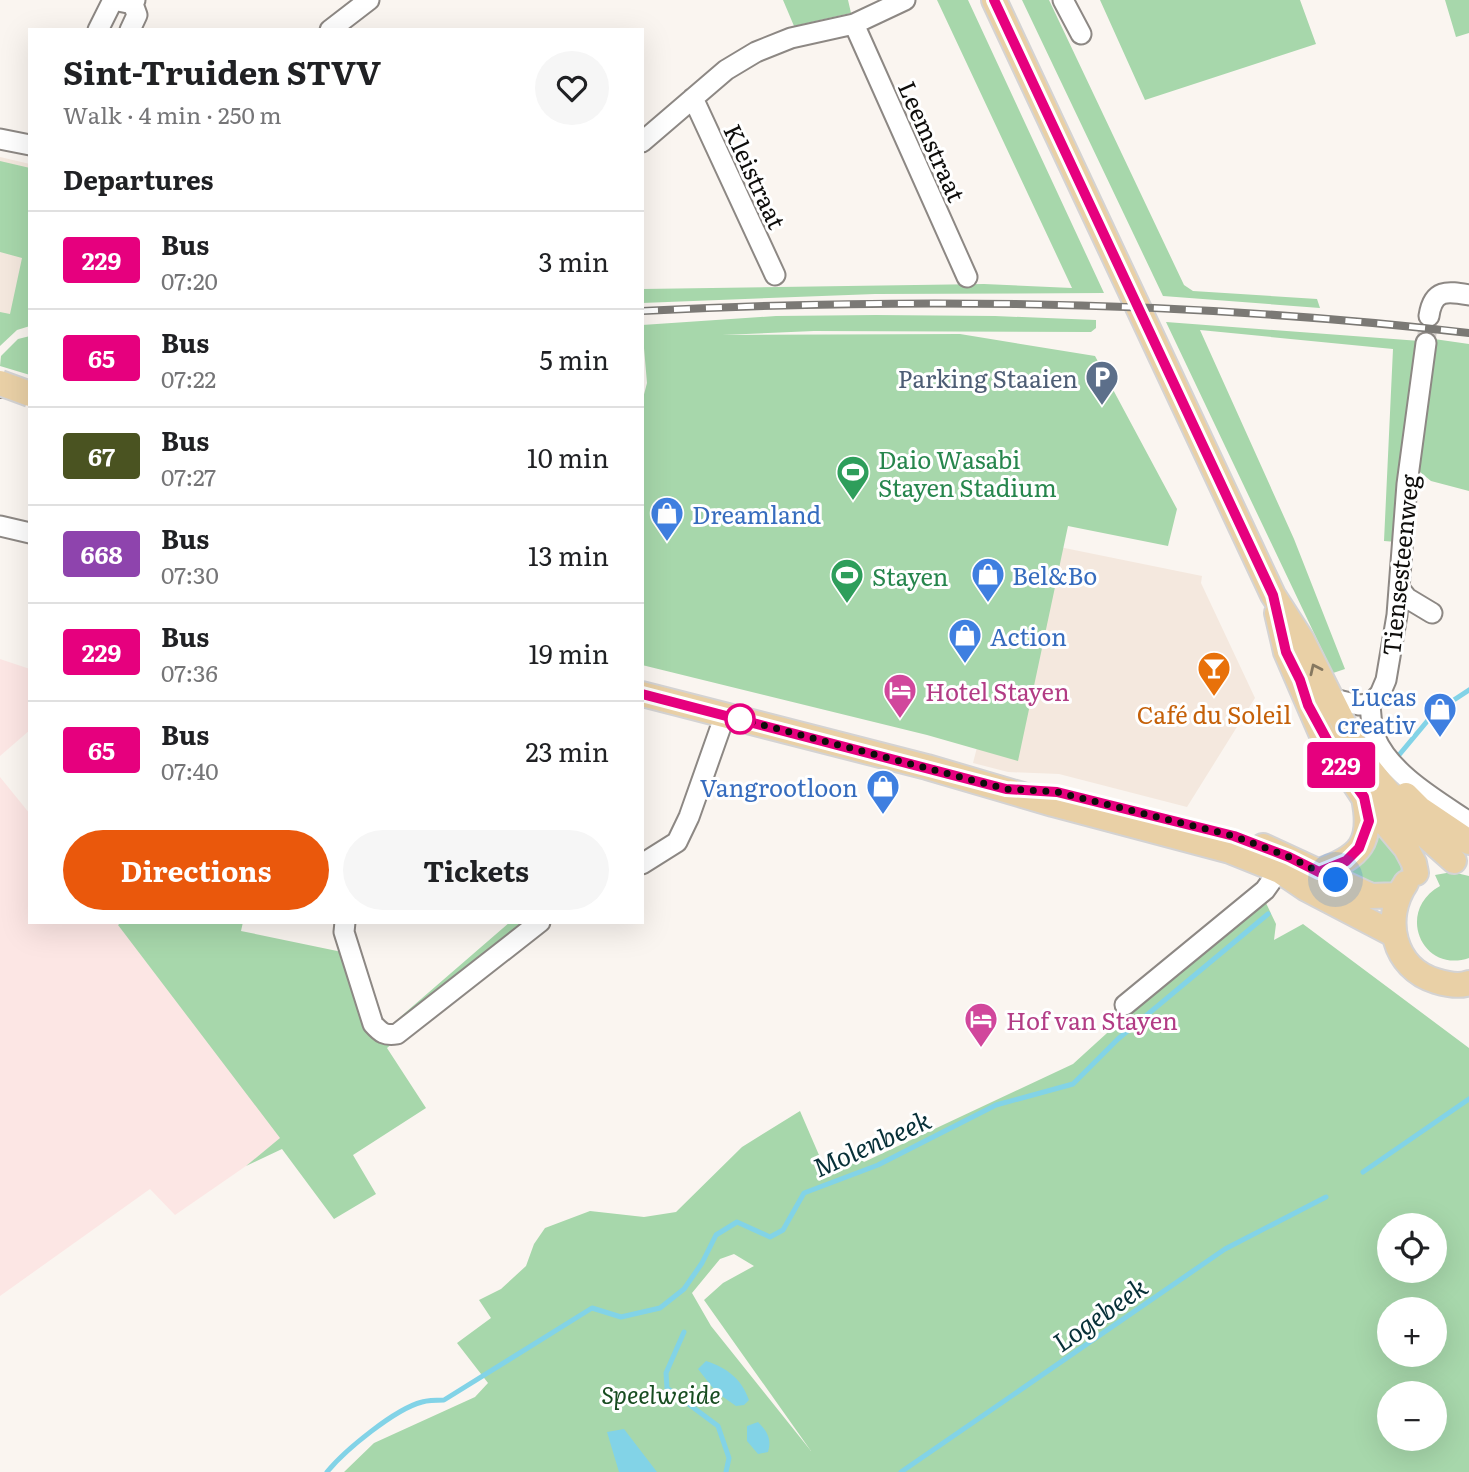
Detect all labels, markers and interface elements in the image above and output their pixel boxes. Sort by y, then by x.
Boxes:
text: Sint-Truiden STVV [63,46,381,95]
button: heart [535,51,609,125]
street label: Leemstraat [891,75,975,207]
text: Walk · 4 min · 250 m [63,97,282,131]
street label: Kleistraat [716,118,796,235]
text: Departures [63,159,214,198]
text: Bus [161,224,209,263]
text: 3 min [539,241,609,280]
text: 229 [82,242,121,277]
text: 07:20 [161,263,218,297]
text: Bus [161,322,209,361]
text: 5 min [540,339,609,378]
text: 65 [88,340,115,375]
parking icon: Parking Staaien [1083,358,1121,407]
place label: Parking Staaien [898,360,1078,395]
text: 07:22 [161,361,216,395]
text: Bus [161,420,209,459]
text: 10 min [527,437,609,476]
text: 67 [88,438,115,473]
place label: Daio Wasabi Stayen Stadium [878,441,1057,504]
sports icon: Daio Wasabi Stayen Stadium [834,453,872,502]
text: 07:27 [161,459,216,493]
street label: Tiensesteenweg [1372,472,1426,657]
shop icon: Dreamland [648,494,686,543]
place label: Dreamland [692,496,821,531]
text: Bus [161,518,209,557]
text: 13 min [528,535,609,574]
text: 668 [80,536,123,571]
shop icon: Bel&Bo [969,555,1007,604]
sports icon: Stayen [828,556,866,605]
text: 07:30 [161,557,219,591]
place label: Bel&Bo [1012,557,1097,592]
place label: Stayen [872,558,949,593]
text: Bus [161,616,209,655]
shop icon: Action [946,616,984,665]
place label: Action [990,618,1067,653]
text: 19 min [529,633,609,672]
text: 229 [82,634,121,669]
bar icon: Café du Soleil [1195,649,1233,698]
text: 07:36 [161,655,218,689]
one-way arrow [1310,664,1324,676]
hotel icon: Hotel Stayen [881,671,919,720]
place label: Hotel Stayen [925,673,1070,708]
place label: Lucas creativ [1337,678,1416,741]
shop icon: Lucas creativ [1421,690,1459,739]
place label: Café du Soleil [1137,696,1291,731]
unlabelled marker [725,704,755,734]
text: Bus [161,714,209,753]
text: 23 min [525,731,609,770]
text: 65 [88,732,115,767]
line badge: 229 [1301,742,1381,788]
text: 229 [1321,747,1361,782]
text: 07:40 [161,753,219,787]
shop icon: Vangrootloon [864,767,902,816]
place label: Vangrootloon [700,769,858,804]
button: Directions [63,830,329,910]
button: Tickets [343,830,609,910]
your location [1318,862,1353,897]
hotel icon: Hof van Stayen [962,1000,1000,1049]
place label: Hof van Stayen [1006,1002,1178,1037]
water label: Molenbeek [806,1098,937,1185]
map controls [1377,1213,1447,1451]
button: locate [1377,1213,1447,1283]
water label: Logebeek [1044,1266,1155,1360]
button: + [1377,1297,1447,1367]
park label: Speelweide [601,1376,721,1411]
button: − [1377,1381,1447,1451]

